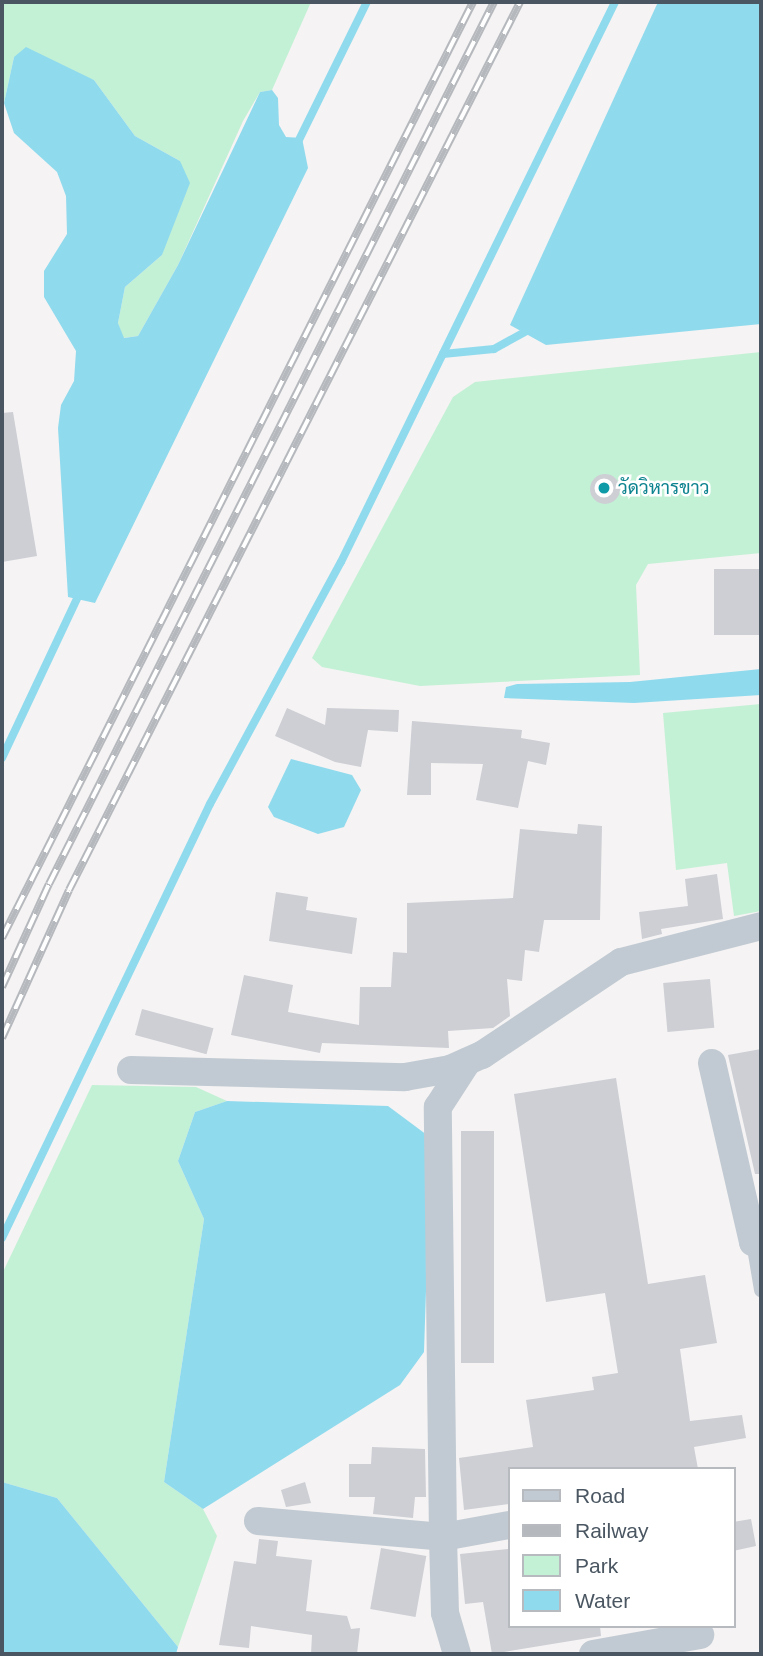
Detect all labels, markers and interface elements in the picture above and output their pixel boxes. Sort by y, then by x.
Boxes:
place label: วัดวิหารขาว [618,477,709,499]
marker: วัดวิหารขาว [596,480,612,496]
legend [508,1467,735,1628]
text: Road [575,1484,625,1507]
text: Railway [575,1519,649,1542]
text: Park [575,1554,618,1577]
text: Water [575,1589,630,1612]

